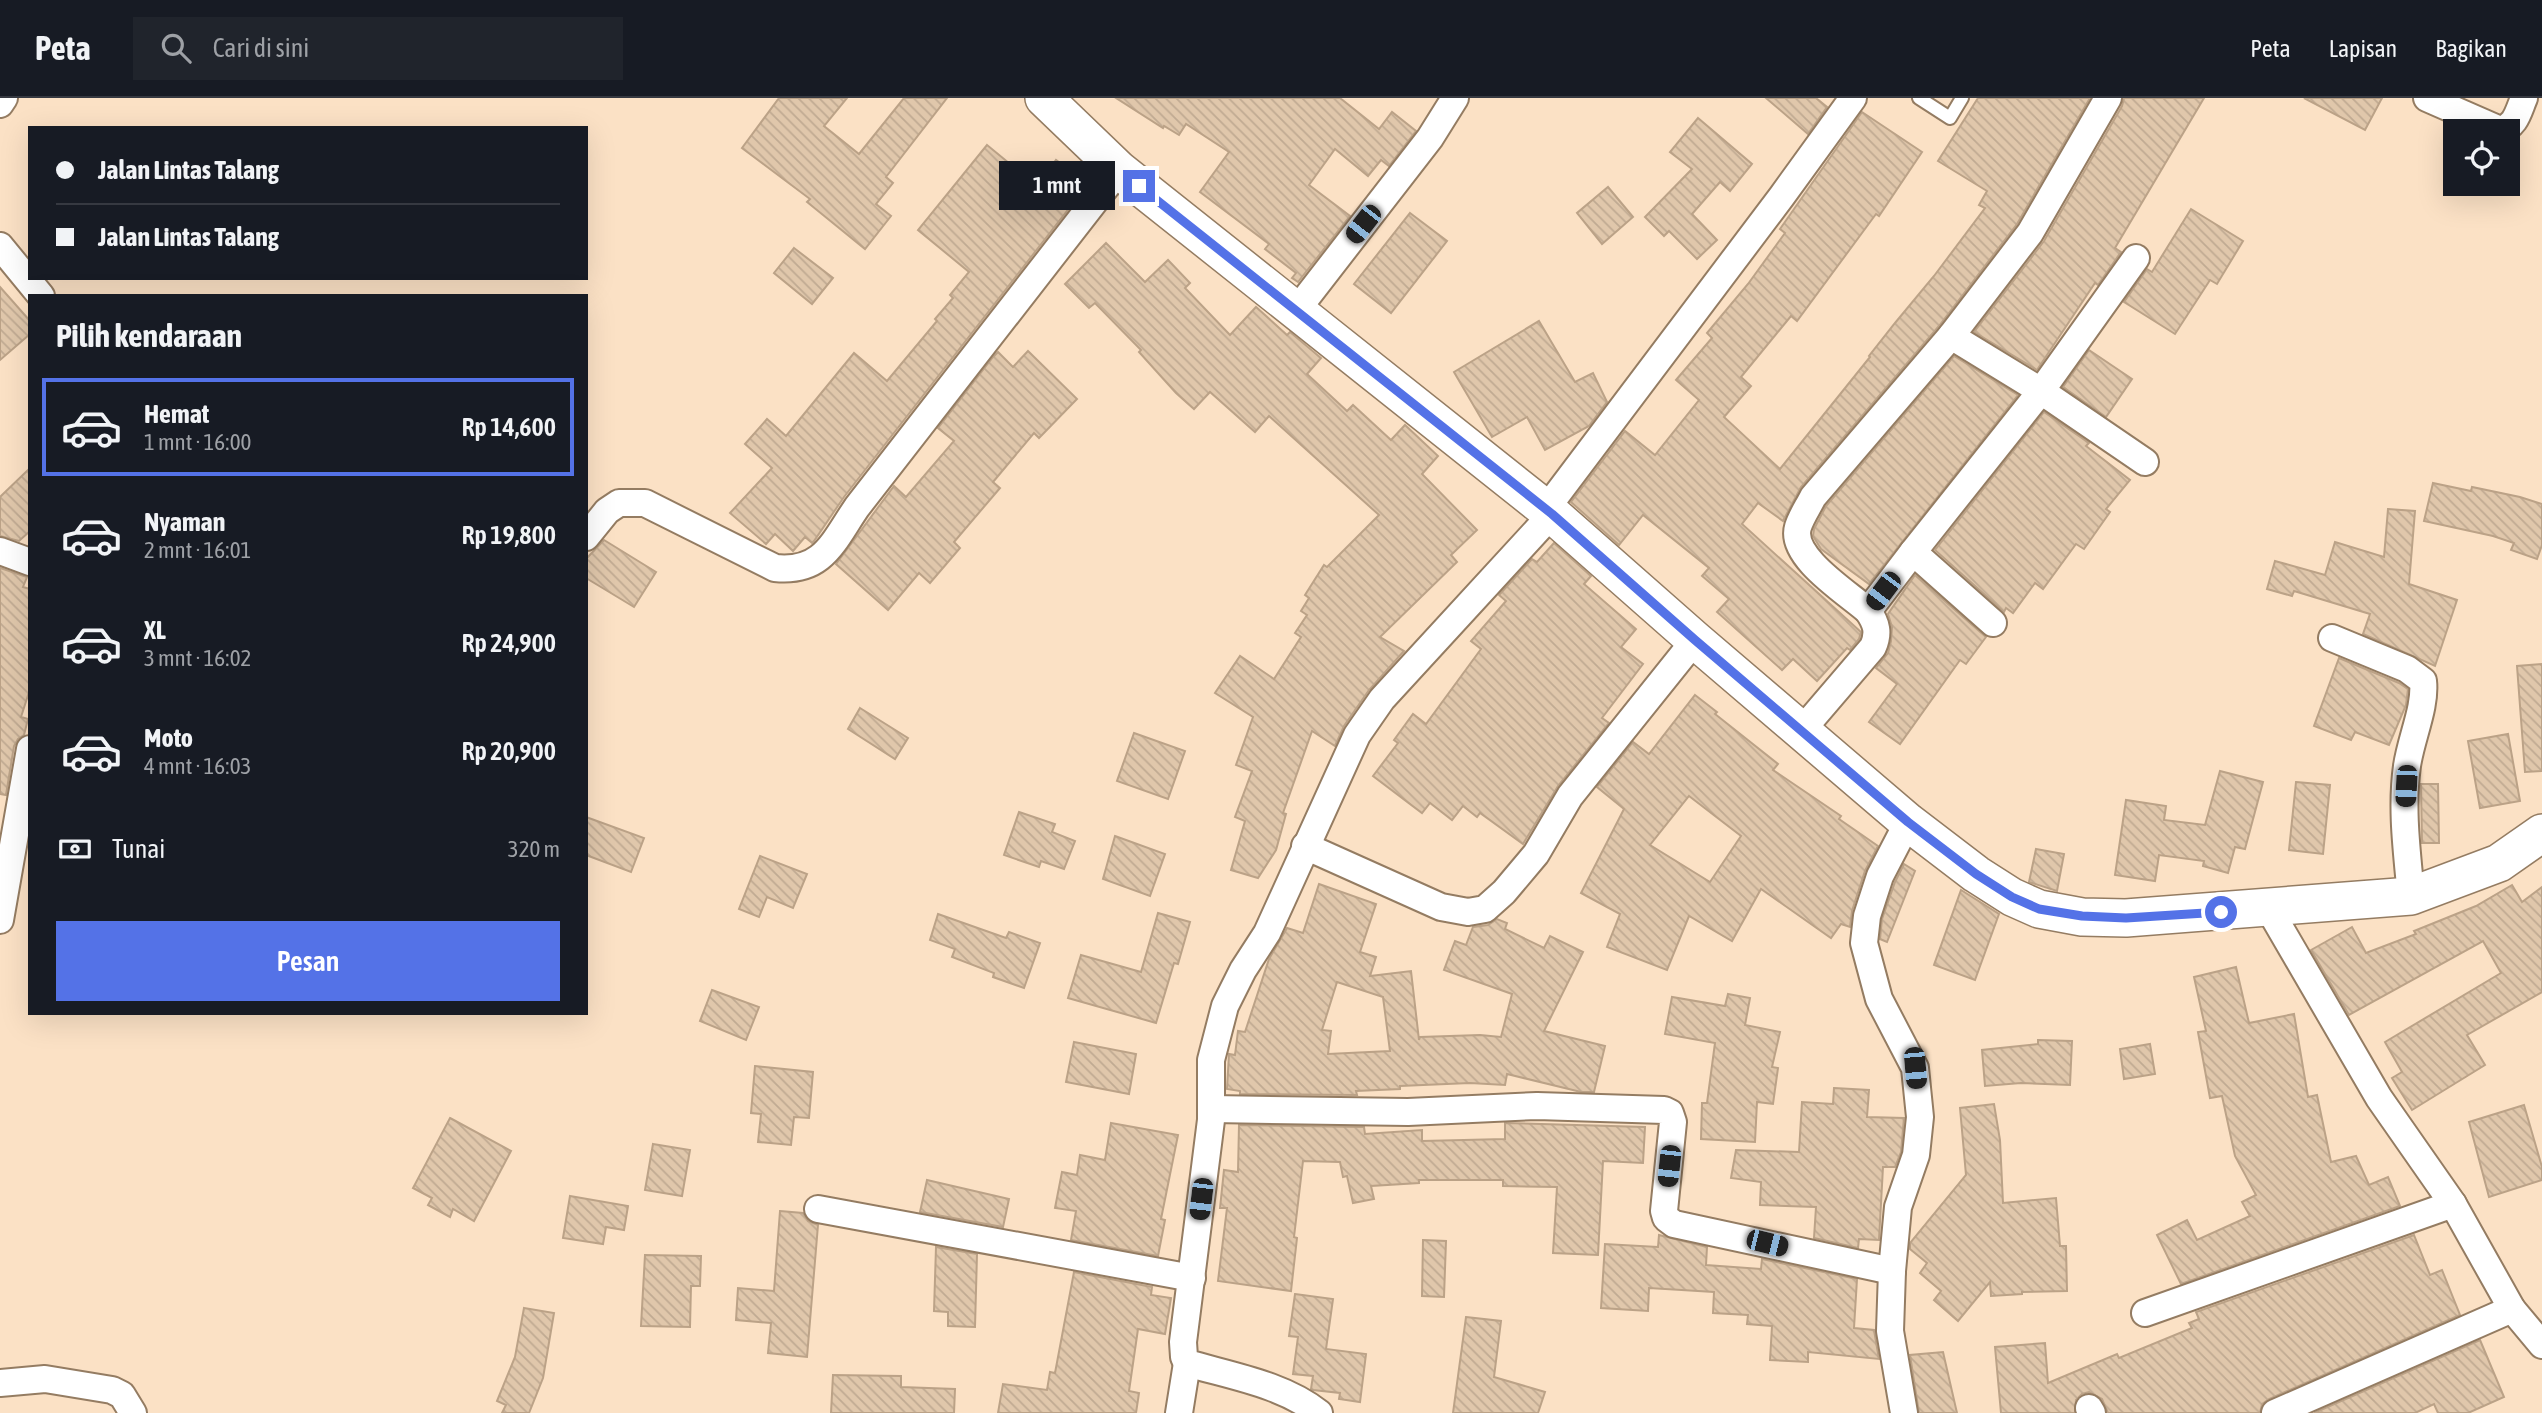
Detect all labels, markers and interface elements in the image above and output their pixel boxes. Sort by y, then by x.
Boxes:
search box [133,17,623,80]
text: Peta [35,29,91,67]
icon: search [157,29,195,67]
text: Cari di sini [213,33,309,63]
text: Peta [2250,35,2291,62]
text: Lapisan [2329,35,2397,62]
text: Bagikan [2435,35,2507,62]
map controls [2443,119,2520,196]
button: locate [2443,119,2520,196]
text: Jalan Lintas Talang [98,155,279,185]
callout: 1 mnt [999,162,1114,210]
route end [1123,170,1155,202]
text: 1 mnt [1033,172,1081,198]
car [1342,201,1385,247]
text: Jalan Lintas Talang [98,222,279,252]
text: Pilih kendaraan [56,317,242,354]
icon: car [60,396,123,459]
text: Hemat [144,399,209,429]
text: Rp 14,600 [461,412,556,442]
text: 1 mnt · 16:00 [144,429,251,455]
icon: car [60,504,123,567]
text: Nyaman [144,507,225,537]
text: Rp 19,800 [461,520,556,550]
text: 2 mnt · 16:01 [144,537,251,563]
car [1862,568,1905,614]
icon: car [60,612,123,675]
text: XL [144,615,166,645]
text: Rp 24,900 [461,628,556,658]
text: 3 mnt · 16:02 [144,645,251,671]
icon: car [60,720,123,783]
text: Moto [144,723,193,753]
text: Rp 20,900 [461,736,556,766]
text: 4 mnt · 16:03 [144,753,251,779]
car [2395,764,2418,808]
icon: cash [56,830,94,868]
text: Tunai [112,834,165,864]
text: 320 m [508,836,560,862]
route start [2205,896,2237,928]
button: Pesan [56,921,560,1001]
car [1903,1046,1928,1090]
car [1657,1144,1682,1188]
car [1189,1177,1214,1221]
car [1745,1228,1790,1258]

